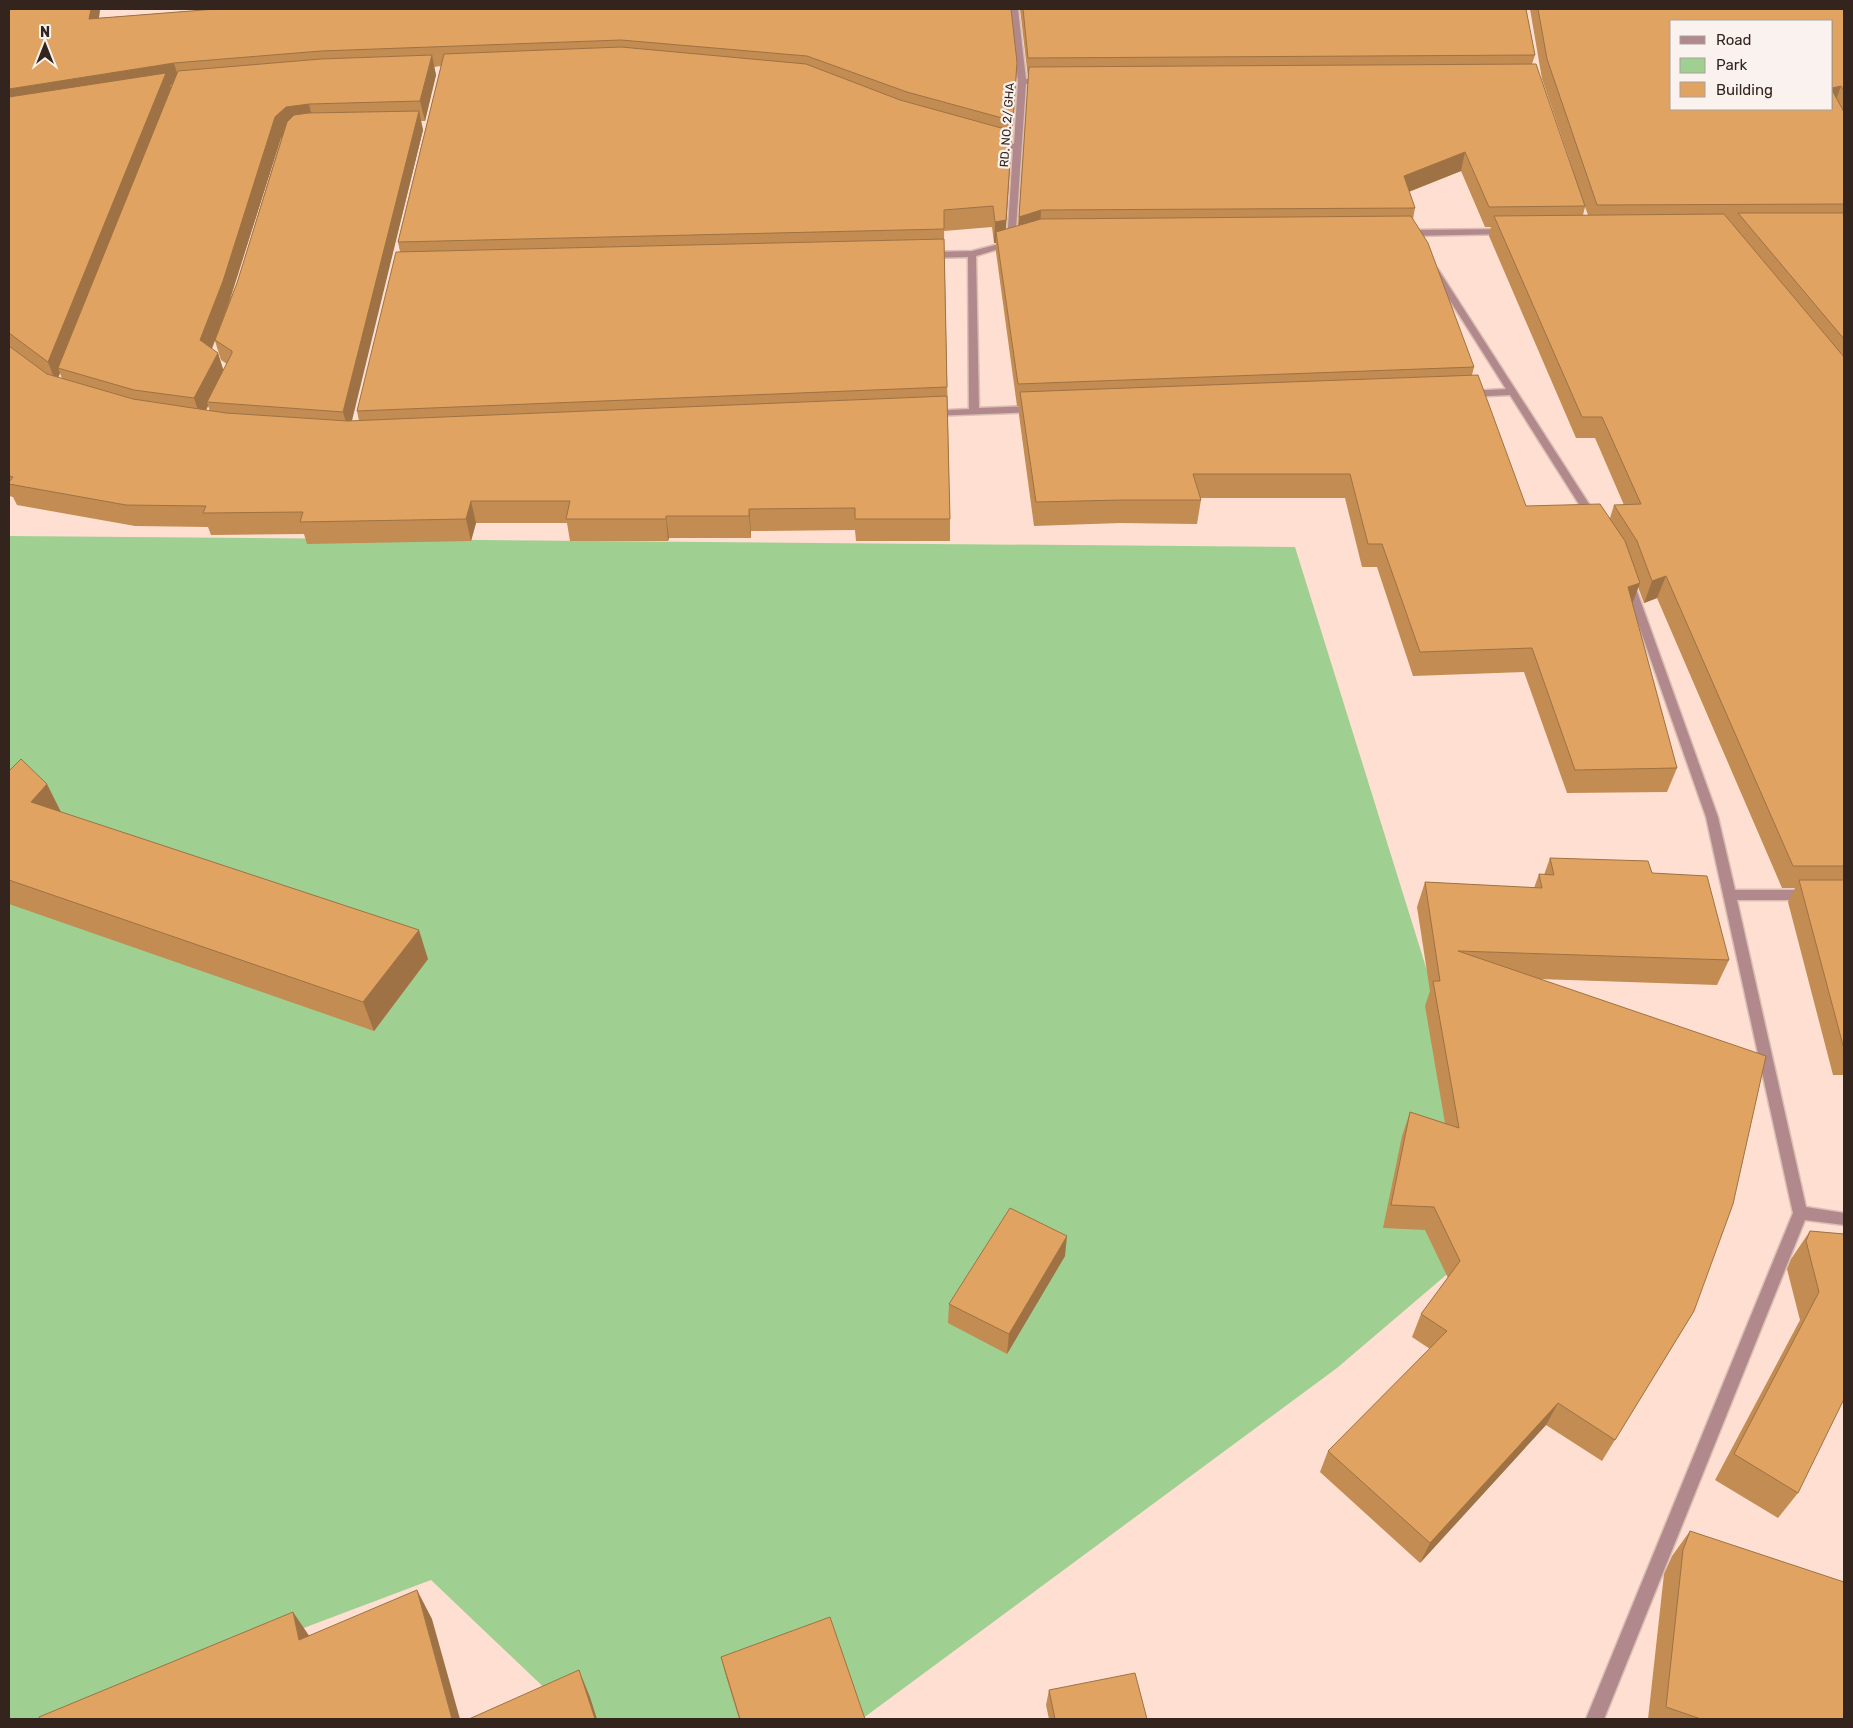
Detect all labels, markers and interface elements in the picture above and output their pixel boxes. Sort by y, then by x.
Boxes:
north arrow [20,20,70,70]
legend [1670,20,1833,110]
text: N [40,24,50,41]
text: Road [1716,31,1752,49]
text: Park [1716,56,1747,74]
text: Building [1716,81,1773,99]
street label: RD. NO. 2/ GHA [997,82,1017,168]

